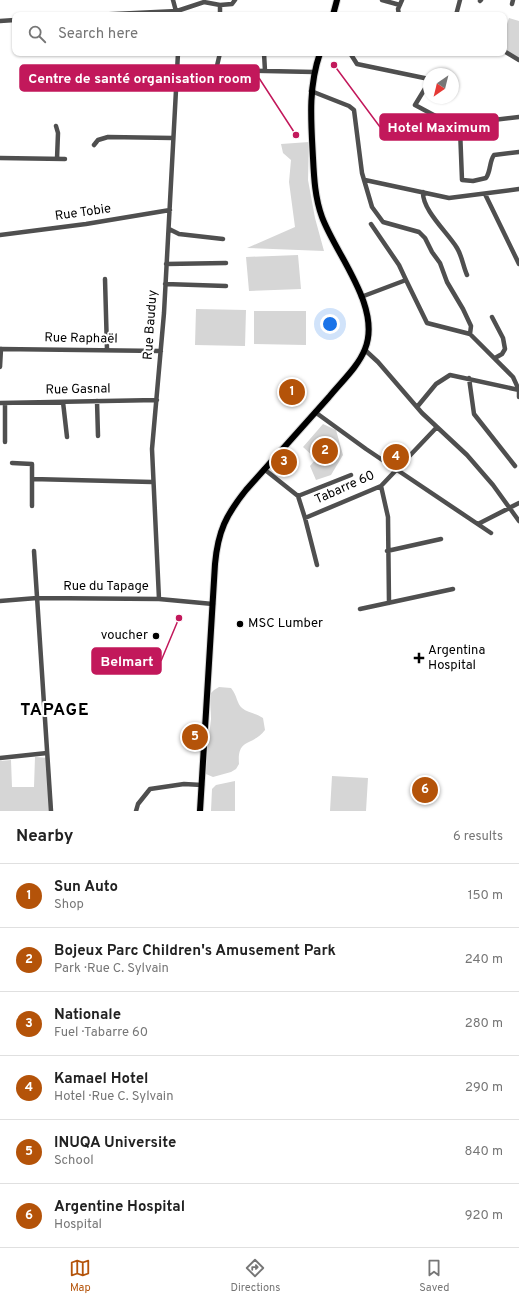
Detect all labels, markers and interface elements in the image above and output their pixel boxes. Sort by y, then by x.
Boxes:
search box [12,12,507,56]
icon: search [26,23,48,45]
text: Search here [58,25,138,44]
callout: Centre de santé organisation room [20,65,259,91]
north arrow [423,68,459,104]
text: Centre de santé organisation room [28,71,252,88]
callout: Hotel Maximum [380,114,498,140]
text: Hotel Maximum [388,120,490,137]
street label: Rue Tobie [54,201,112,225]
street label: Rue Bauduy [141,289,161,361]
your location [320,314,340,334]
street label: Rue Raphaël [44,330,118,348]
pin: 1 [279,377,305,407]
street label: Rue Gasnal [45,381,111,399]
pin: 2 [312,436,338,466]
pin: 4 [383,442,409,472]
pin: 3 [271,447,297,477]
street label: Tabarre 60 [313,468,377,508]
street label: Rue du Tapage [63,579,149,595]
place label: MSC Lumber [248,616,323,632]
marker: MSC Lumber [235,619,245,629]
place label: voucher [101,628,148,644]
marker: voucher [151,631,161,641]
place label: Argentina Hospital [428,643,485,674]
callout: Belmart [92,648,161,674]
marker: Argentina Hospital [413,652,425,664]
text: Belmart [100,654,154,671]
district label: TAPAGE [20,700,90,722]
pin: 5 [182,722,208,752]
pin: 6 [412,775,438,805]
text: Nearby [16,826,73,848]
text: 6 results [453,829,503,845]
text: Sun Auto [54,878,118,897]
text: 1 [26,888,32,904]
text: 150 m [468,888,503,904]
text: Shop [54,897,84,913]
text: Bojeux Parc Children's Amusement Park [54,942,336,961]
text: 2 [25,952,33,968]
text: 240 m [465,952,503,968]
text: Park · Rue C. Sylvain [54,961,169,977]
text: Nationale [54,1006,121,1025]
text: 3 [25,1016,33,1032]
text: 280 m [465,1016,503,1032]
text: Fuel · Tabarre 60 [54,1025,148,1041]
text: Kamael Hotel [54,1070,148,1089]
text: 4 [25,1080,33,1096]
text: 290 m [465,1080,503,1096]
text: Hotel · Rue C. Sylvain [54,1089,173,1105]
text: INUQA Universite [54,1134,176,1153]
text: 5 [25,1144,33,1160]
text: 840 m [465,1144,503,1160]
text: School [54,1153,94,1169]
text: Argentine Hospital [54,1198,185,1217]
text: 6 [25,1208,33,1224]
text: 920 m [465,1208,503,1224]
text: Hospital [54,1217,102,1233]
tab: Map [69,1257,91,1295]
tab: Directions [230,1257,280,1295]
tab: Saved [419,1257,450,1295]

